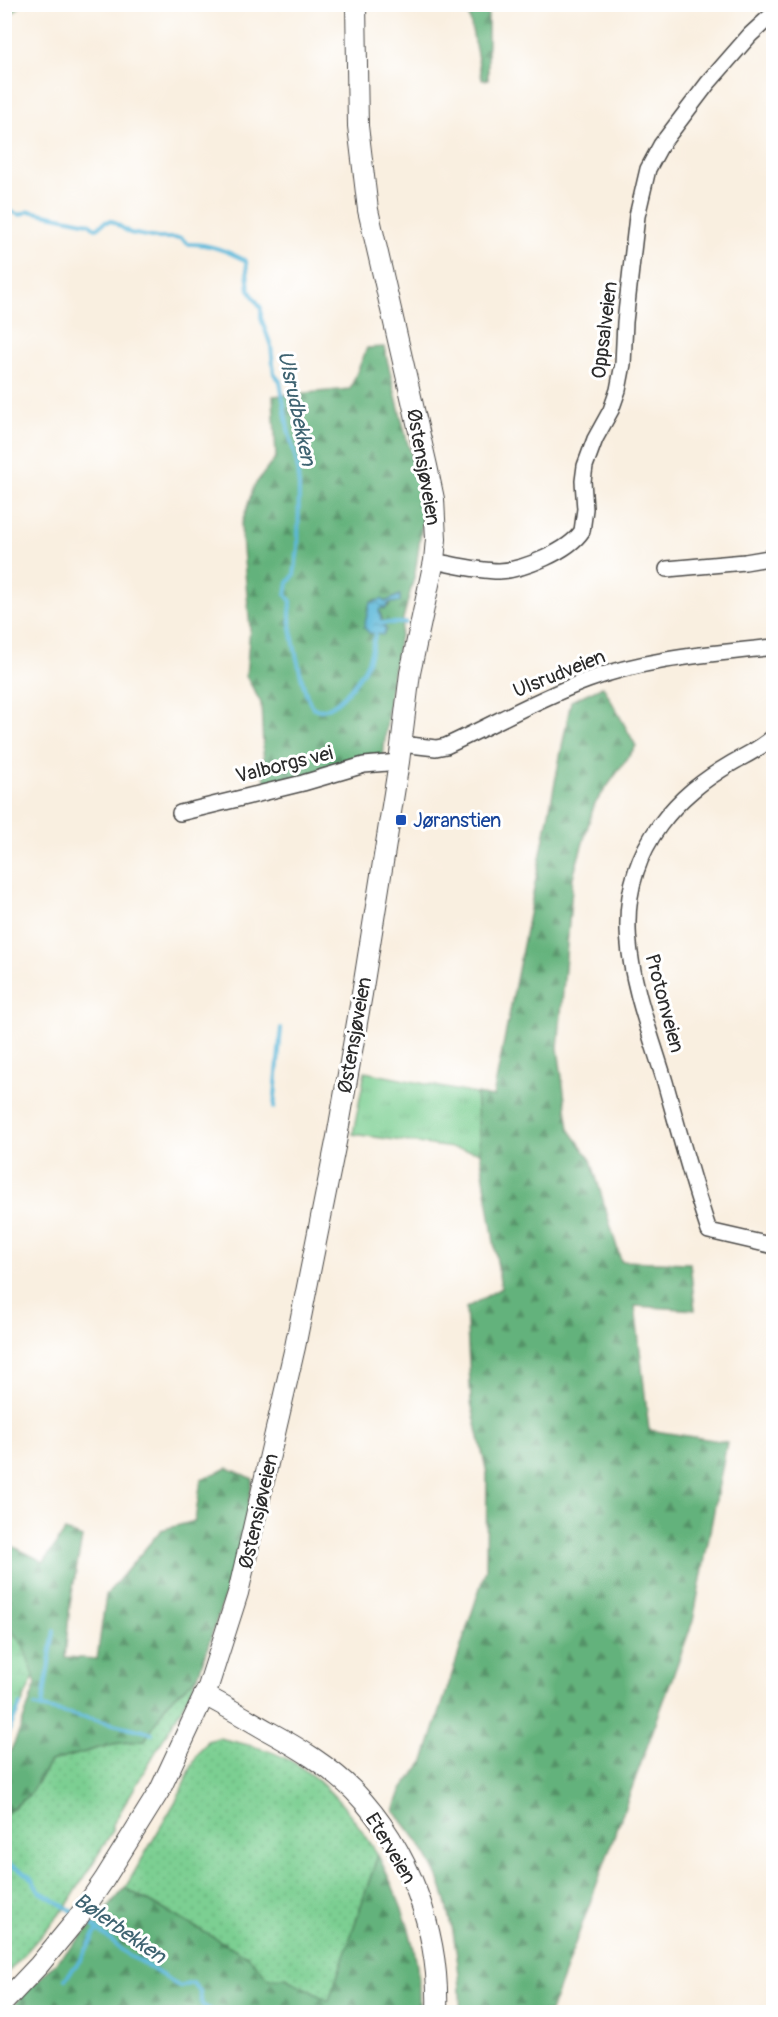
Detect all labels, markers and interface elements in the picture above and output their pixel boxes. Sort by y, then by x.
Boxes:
street label: Oppsalveien [586,280,623,380]
water label: Ulsrudbekken [271,348,322,469]
street label: Østensjøveien [401,407,446,527]
street label: Ulsrudveien [509,644,609,703]
street label: Valborgs vei [233,740,335,789]
place label: Jøranstien [413,808,501,833]
marker: Jøranstien [394,813,408,827]
street label: Protonveien [639,951,690,1055]
street label: Østensjøveien [332,975,377,1095]
street label: Østensjøveien [233,1451,284,1571]
street label: Eterveien [360,1808,422,1888]
water label: Bølerbekken [69,1887,172,1971]

